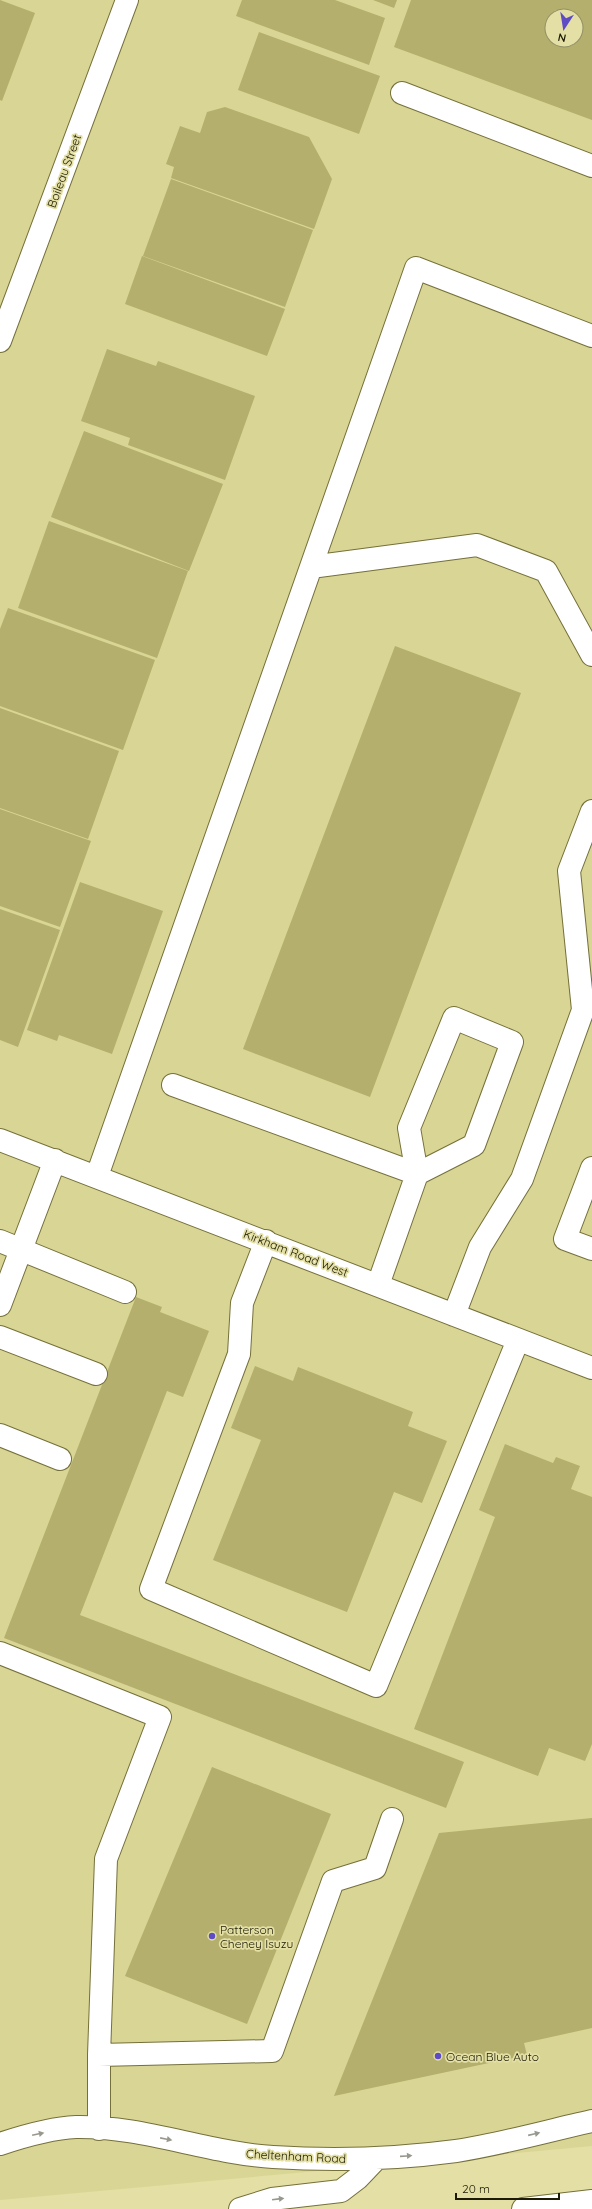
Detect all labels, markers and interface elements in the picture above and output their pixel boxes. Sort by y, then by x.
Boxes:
north arrow [544,8,584,48]
text: N [557,30,567,45]
street label: Boileau Street [44,132,84,210]
street label: Kirkham Road West [242,1226,350,1280]
place label: Patterson Cheney Isuzu [220,1922,293,1951]
marker: Patterson Cheney Isuzu [207,1931,217,1941]
place label: Ocean Blue Auto [446,2049,539,2064]
marker: Ocean Blue Auto [433,2051,443,2061]
one-way arrow [31,2130,44,2136]
one-way arrow [528,2131,541,2137]
one-way arrow [160,2137,172,2143]
street label: Cheltenham Road [246,2146,346,2166]
one-way arrow [400,2152,412,2159]
scale bar [456,2175,559,2201]
text: 20 m [462,2181,490,2196]
one-way arrow [272,2196,284,2202]

